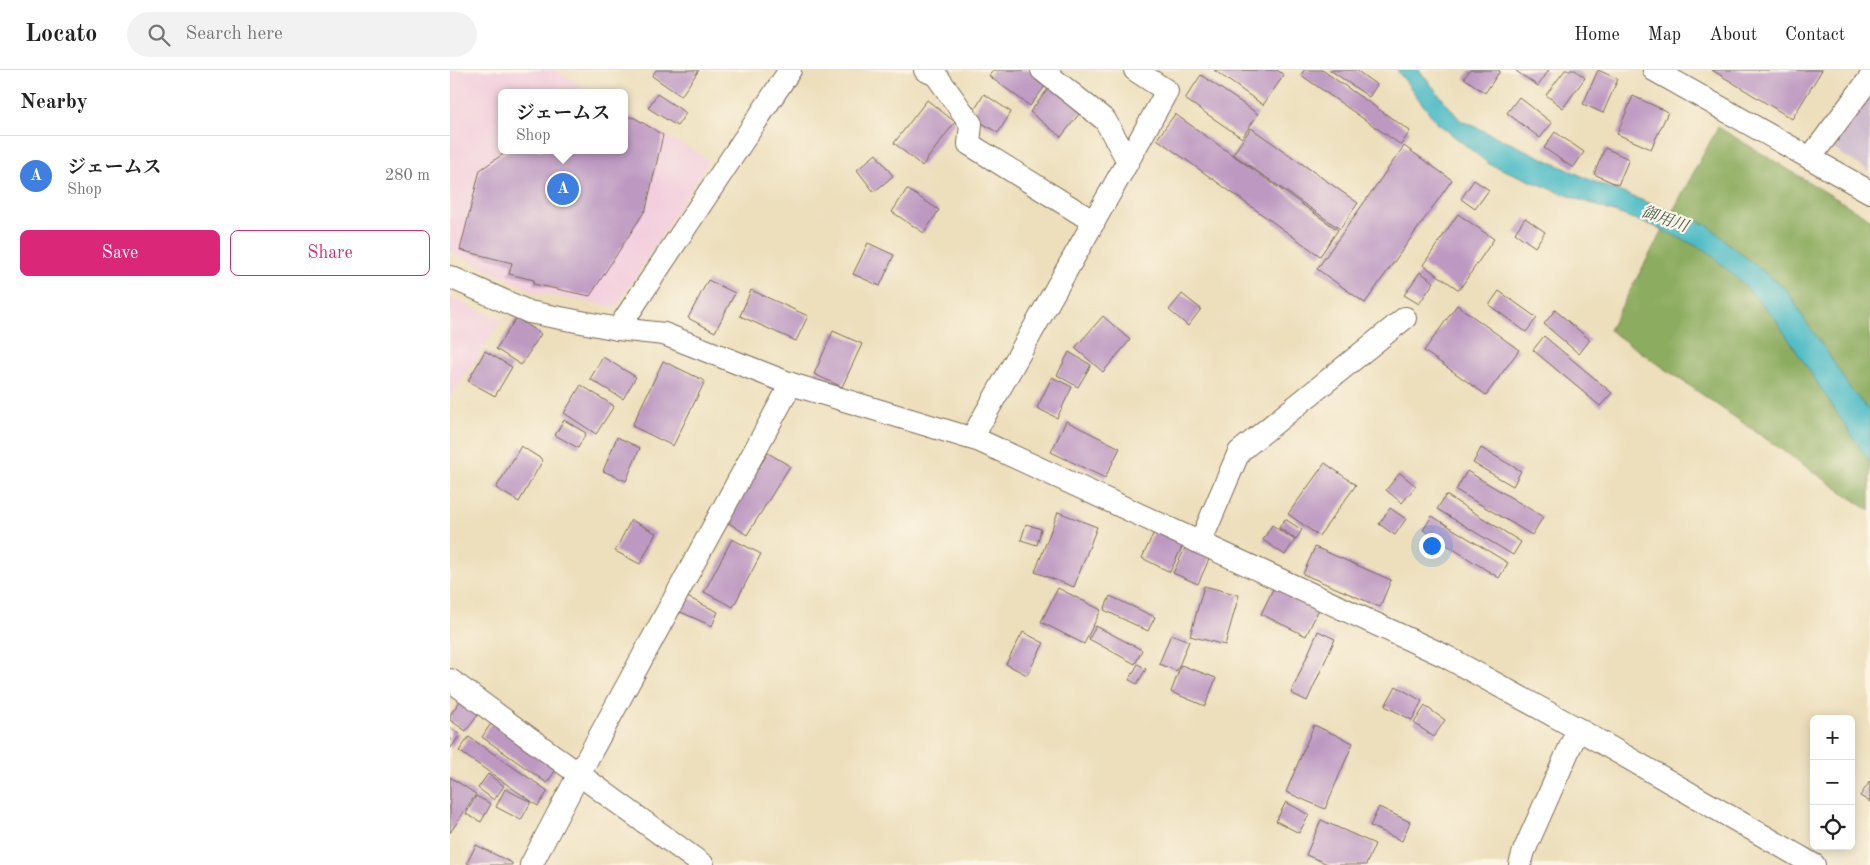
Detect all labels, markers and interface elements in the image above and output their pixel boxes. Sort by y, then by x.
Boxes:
search box [127,12,477,57]
icon: search [145,21,173,49]
text: Locato [25,23,97,47]
text: Search here [185,25,283,44]
text: Home [1574,26,1620,44]
text: Map [1648,26,1681,44]
text: About [1709,26,1757,44]
text: Contact [1785,26,1845,44]
popup [498,89,628,154]
text: Nearby [20,92,88,113]
text: ジェームス [516,105,610,124]
text: Shop [516,128,551,144]
text: ジェームス [67,159,162,178]
text: A [30,168,42,184]
text: 280 m [385,168,430,184]
pin: A [547,170,579,208]
text: Shop [67,182,102,198]
water label: 御用川 [1639,202,1692,236]
button: Save [20,230,220,276]
button: Share [230,230,430,276]
your location [1419,533,1445,559]
map controls [1810,715,1855,850]
button: + [1810,715,1855,760]
button: − [1810,760,1855,805]
button: locate [1810,805,1855,850]

